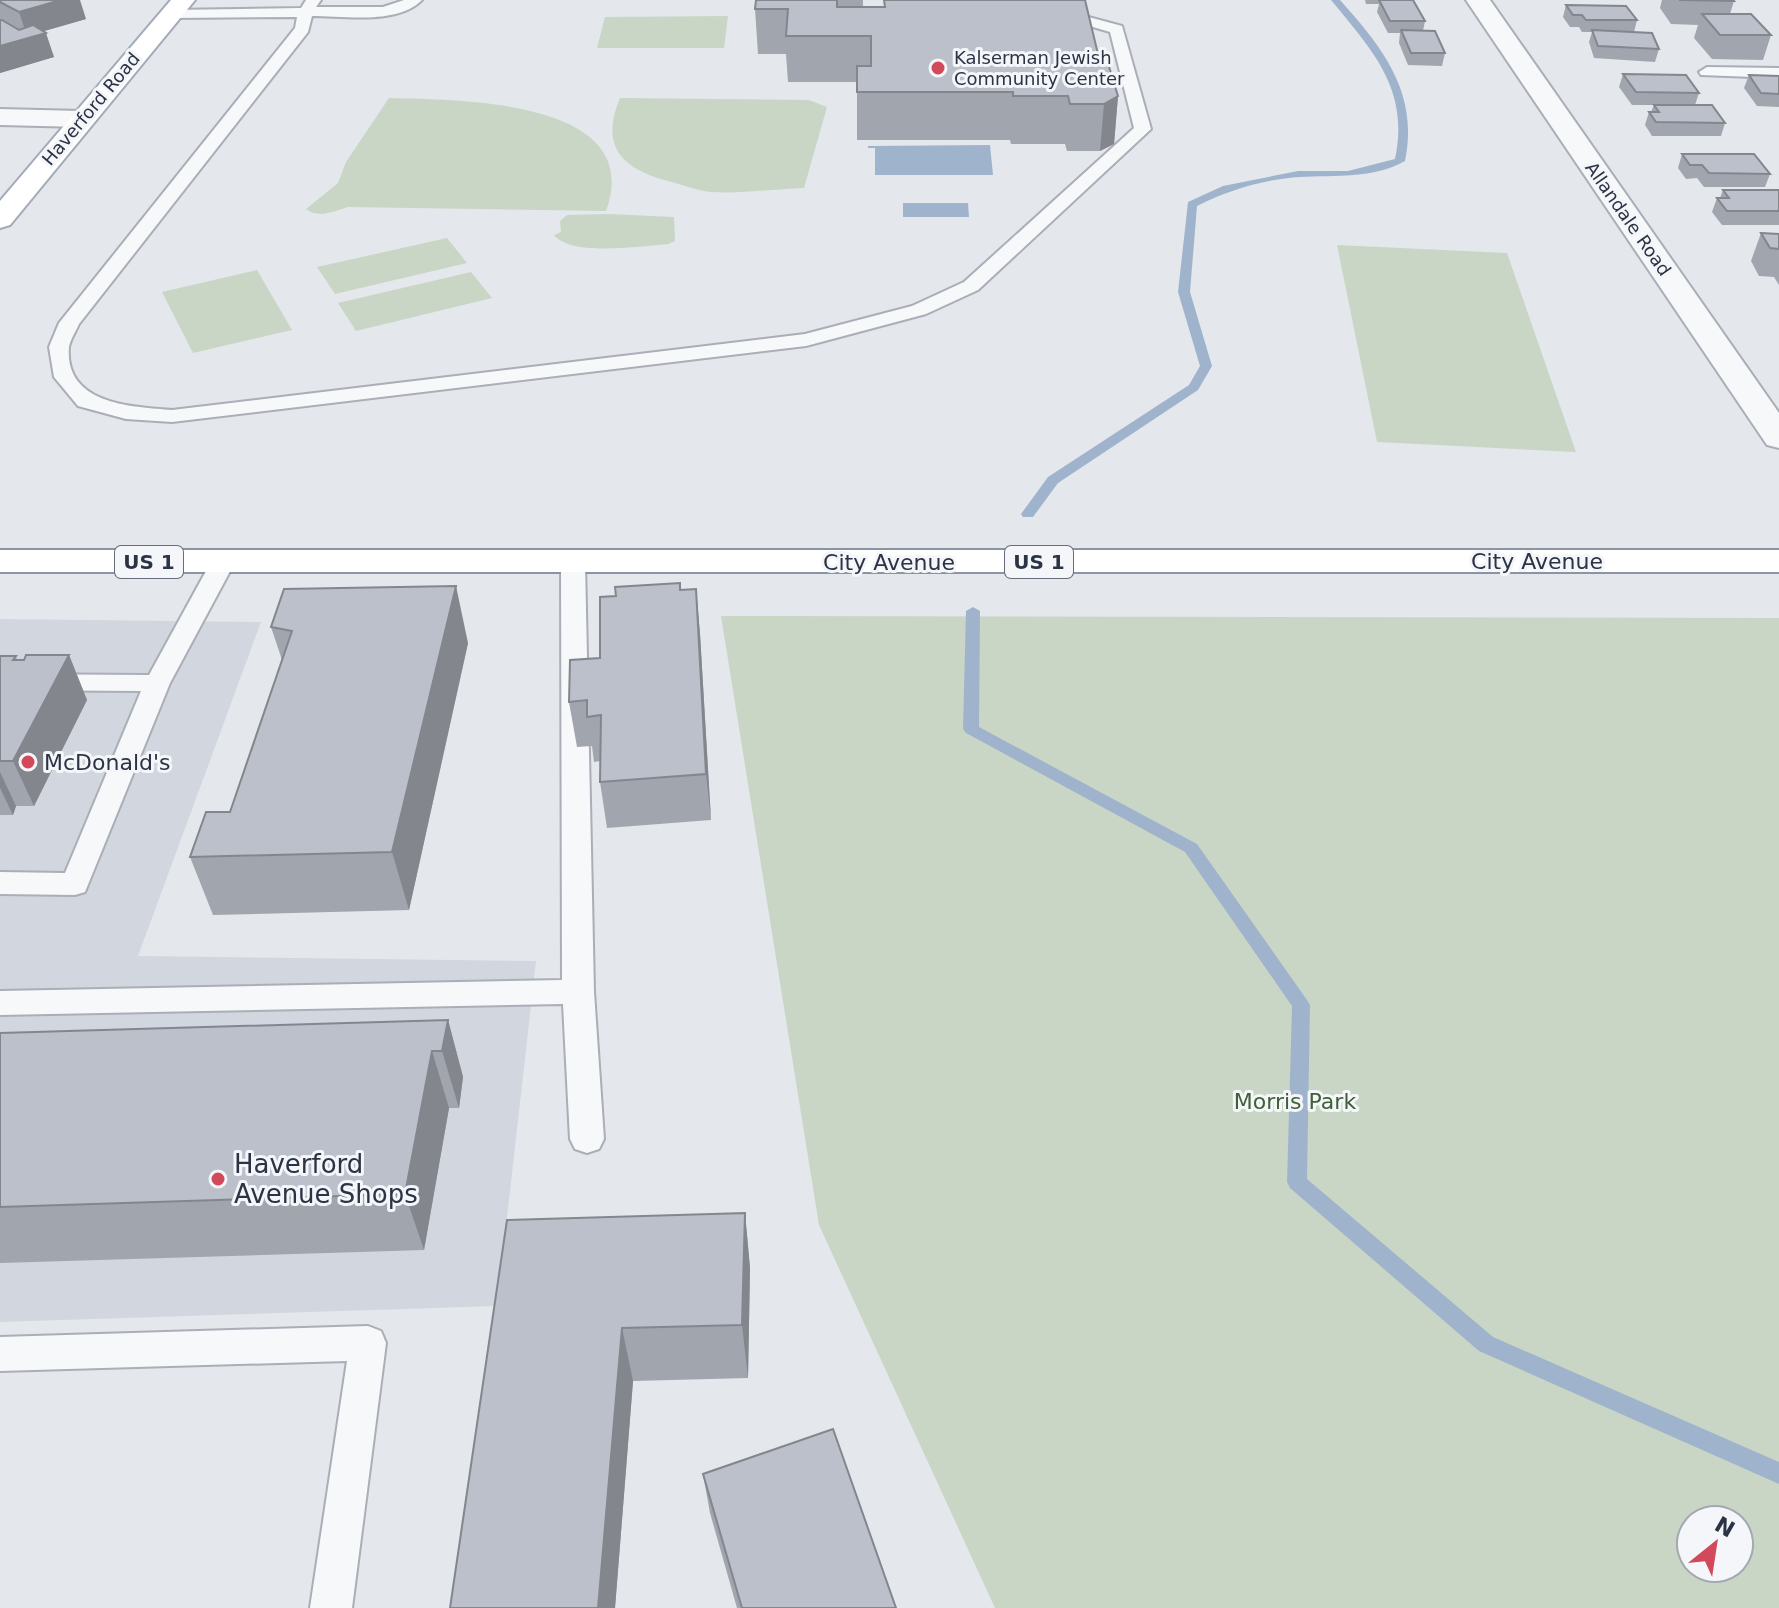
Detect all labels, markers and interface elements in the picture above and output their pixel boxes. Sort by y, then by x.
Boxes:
place label: Kalserman Jewish Community Center [954,47,1125,89]
street label: Haverford Road [37,48,144,169]
marker: Kalserman Jewish Community Center [929,59,947,77]
street label: Allandale Road [1581,158,1675,280]
road number: US 1 [115,546,183,578]
road number: US 1 [1005,546,1073,578]
street label: City Avenue [1471,549,1603,574]
street label: City Avenue [823,550,955,575]
place label: McDonald's [44,750,171,775]
marker: McDonald's [19,753,37,771]
park label: Morris Park [1234,1089,1356,1114]
place label: Haverford Avenue Shops [234,1149,418,1209]
marker: Haverford Avenue Shops [209,1170,227,1188]
north arrow [1675,1504,1755,1584]
text: N [1711,1512,1739,1543]

